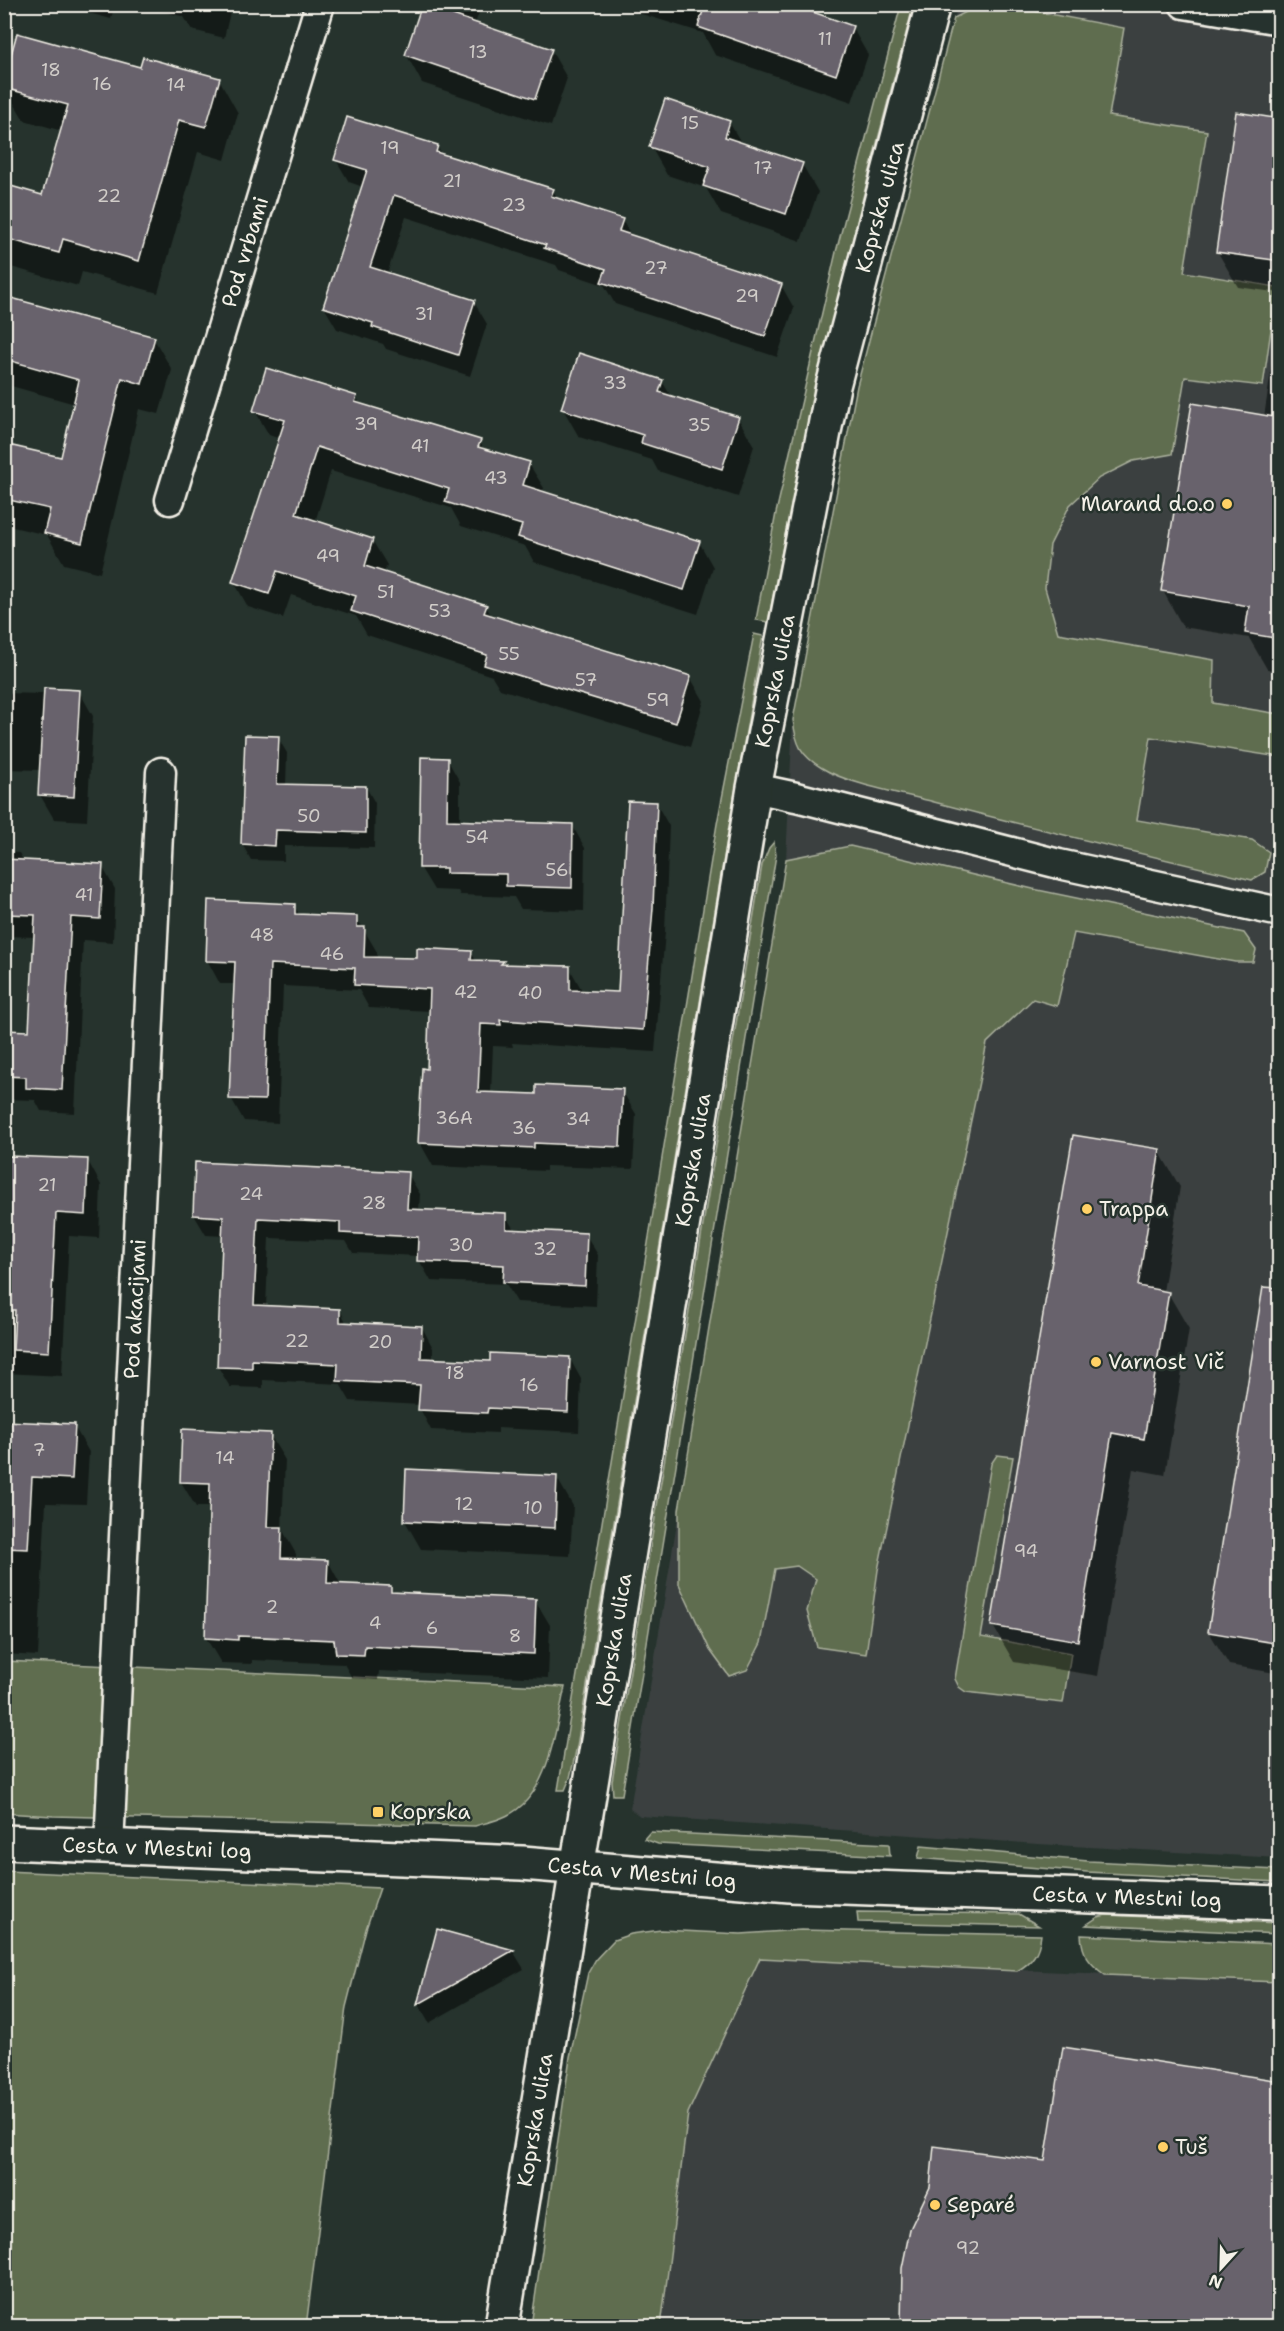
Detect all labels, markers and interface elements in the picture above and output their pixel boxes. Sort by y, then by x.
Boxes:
house number: 11 [818,27,832,51]
house number: 13 [468,40,488,64]
house number: 18 [41,58,61,82]
house number: 16 [92,72,112,96]
house number: 14 [166,73,186,97]
house number: 15 [681,111,699,135]
house number: 19 [380,136,400,160]
street label: Koprska ulica [849,138,911,276]
house number: 17 [753,156,773,180]
house number: 21 [442,169,462,193]
house number: 22 [97,184,121,208]
street label: Pod vrbami [215,193,275,311]
house number: 23 [502,193,526,217]
house number: 27 [644,256,668,280]
house number: 29 [735,284,759,308]
house number: 31 [414,302,434,326]
house number: 33 [603,371,627,395]
house number: 39 [354,412,378,436]
house number: 35 [687,413,711,437]
house number: 41 [410,434,430,458]
house number: 43 [484,466,508,490]
place label: Marand d.o.o [1081,490,1215,518]
marker: Marand d.o.o [1220,497,1234,511]
house number: 49 [316,544,340,568]
house number: 51 [377,580,395,604]
house number: 53 [429,599,451,623]
street label: Koprska ulica [748,612,802,750]
house number: 55 [498,642,520,666]
house number: 57 [575,668,597,692]
house number: 59 [647,688,669,712]
house number: 50 [297,804,321,828]
house number: 54 [465,825,489,849]
house number: 56 [545,858,569,882]
house number: 41 [74,883,94,907]
house number: 48 [250,923,274,947]
house number: 46 [320,942,344,966]
house number: 42 [454,980,478,1004]
house number: 40 [517,981,543,1005]
street label: Koprska ulica [669,1091,717,1229]
house number: 36A [435,1106,473,1130]
house number: 34 [566,1107,590,1131]
house number: 36 [512,1116,536,1140]
house number: 21 [37,1173,57,1197]
house number: 24 [239,1182,263,1206]
house number: 28 [362,1191,386,1215]
place label: Trappa [1099,1195,1168,1223]
marker: Trappa [1080,1202,1094,1216]
house number: 30 [449,1233,473,1257]
house number: 32 [533,1237,557,1261]
street label: Pod akacijami [117,1238,153,1380]
house number: 22 [285,1329,309,1353]
house number: 20 [368,1330,392,1354]
place label: Varnost Vič [1108,1348,1224,1376]
marker: Varnost Vič [1089,1355,1103,1369]
house number: 18 [445,1361,465,1385]
house number: 16 [519,1373,539,1397]
house number: 7 [33,1438,45,1462]
house number: 14 [215,1446,235,1470]
house number: 12 [454,1492,474,1516]
house number: 10 [523,1496,543,1520]
house number: 94 [1014,1539,1038,1563]
street label: Koprska ulica [590,1571,638,1709]
house number: 2 [266,1595,278,1619]
house number: 4 [369,1611,381,1635]
house number: 6 [426,1616,438,1640]
house number: 8 [509,1624,521,1648]
place label: Koprska [390,1798,471,1826]
marker: Koprska [371,1805,385,1819]
street label: Cesta v Mestni log [62,1831,252,1865]
street label: Cesta v Mestni log [546,1851,738,1895]
street label: Cesta v Mestni log [1032,1880,1222,1914]
street label: Koprska ulica [511,2051,559,2189]
place label: Tuš [1175,2133,1208,2161]
marker: Tuš [1156,2140,1170,2154]
place label: Separé [947,2191,1015,2219]
marker: Separé [928,2198,942,2212]
house number: 92 [956,2236,980,2260]
north arrow [1191,2238,1251,2298]
text: N [1206,2269,1225,2294]

